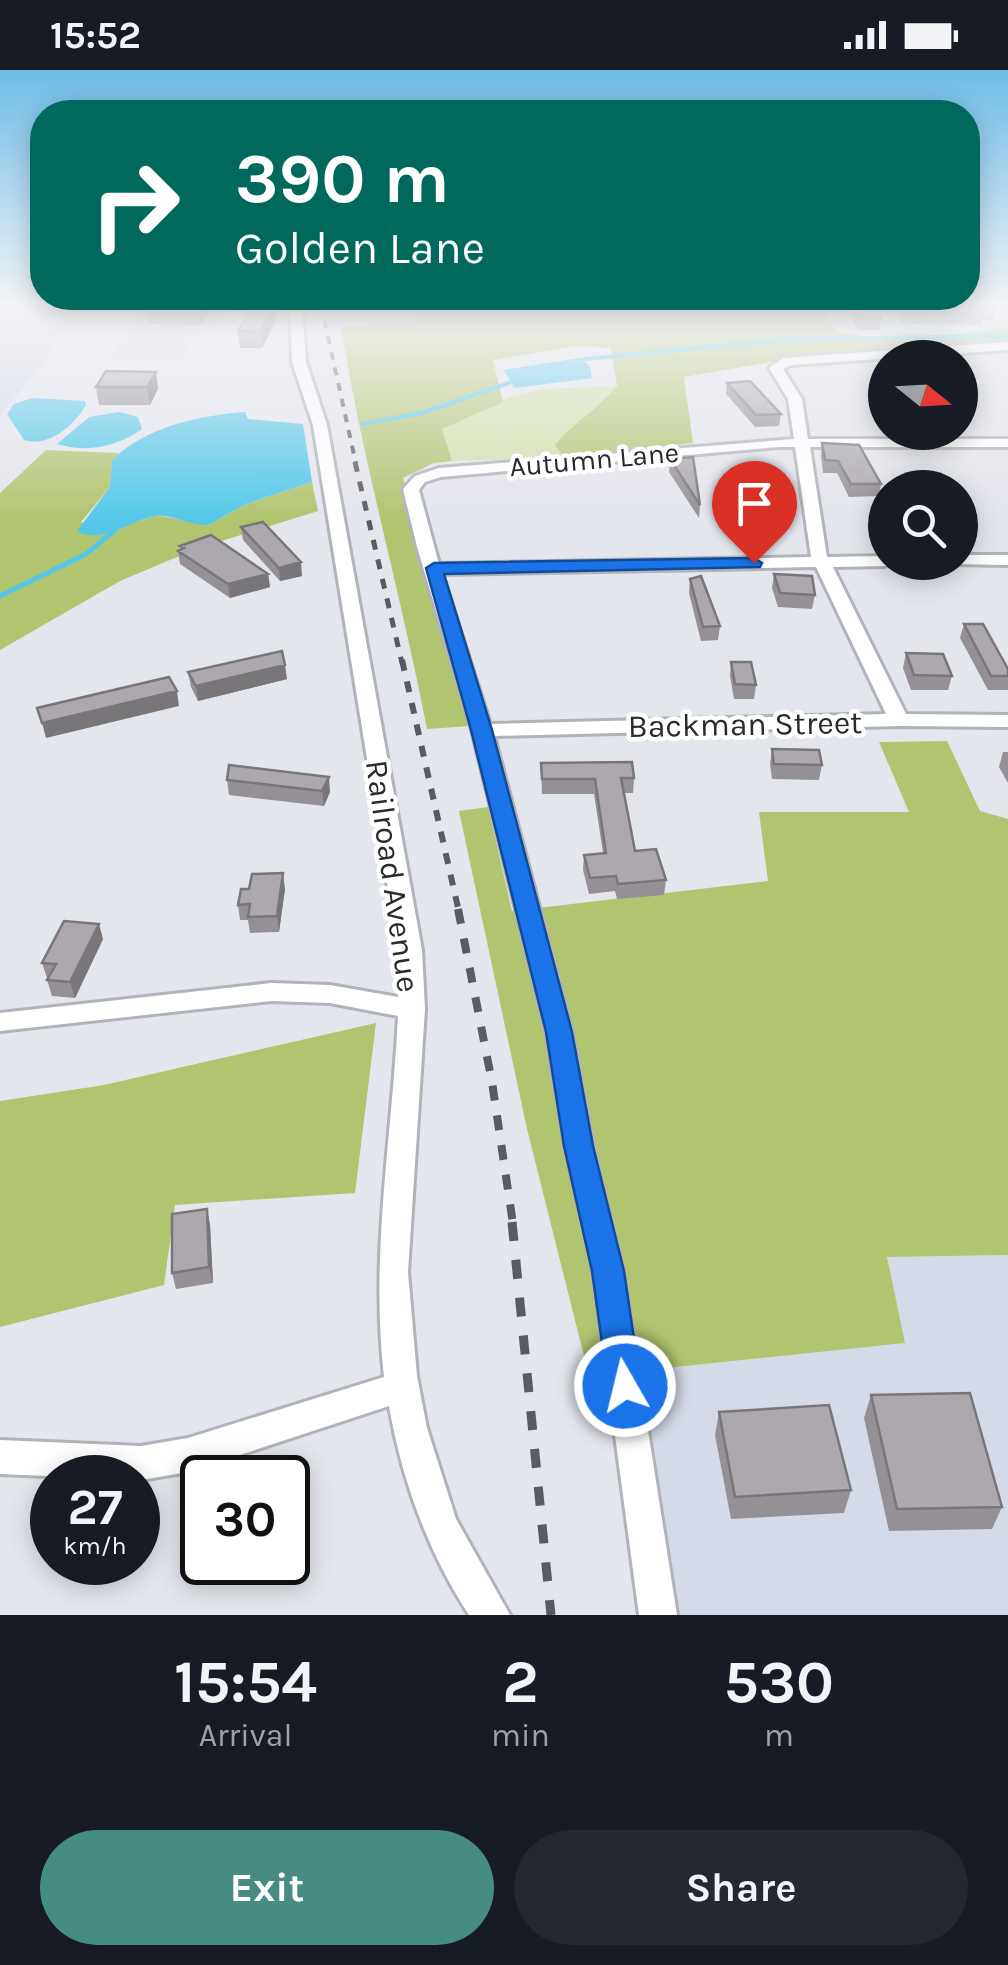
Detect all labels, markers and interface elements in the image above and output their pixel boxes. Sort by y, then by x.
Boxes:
text: 15:52 [50,13,141,58]
text: 390 m [235,138,450,220]
icon: right [70,140,200,270]
text: Golden Lane [235,222,485,274]
north arrow [868,340,978,450]
map controls [868,340,978,580]
street label: Autumn Lane [508,436,680,483]
pin [712,461,797,564]
button: search [868,470,978,580]
icon: arrive [727,476,782,531]
street label: Backman Street [628,704,862,745]
street label: Railroad Avenue [358,758,427,995]
position arrow [573,1334,677,1438]
speed limit sign: 30 [180,1455,310,1585]
text: 27 [67,1478,123,1537]
text: km/h [63,1531,127,1560]
text: 15:54 [174,1647,317,1717]
text: 2 [502,1647,539,1717]
text: 530 [724,1647,834,1717]
text: Arrival [199,1717,292,1754]
text: min [491,1717,550,1754]
text: m [764,1717,794,1754]
button: Exit [40,1830,494,1945]
button: Share [514,1830,968,1945]

